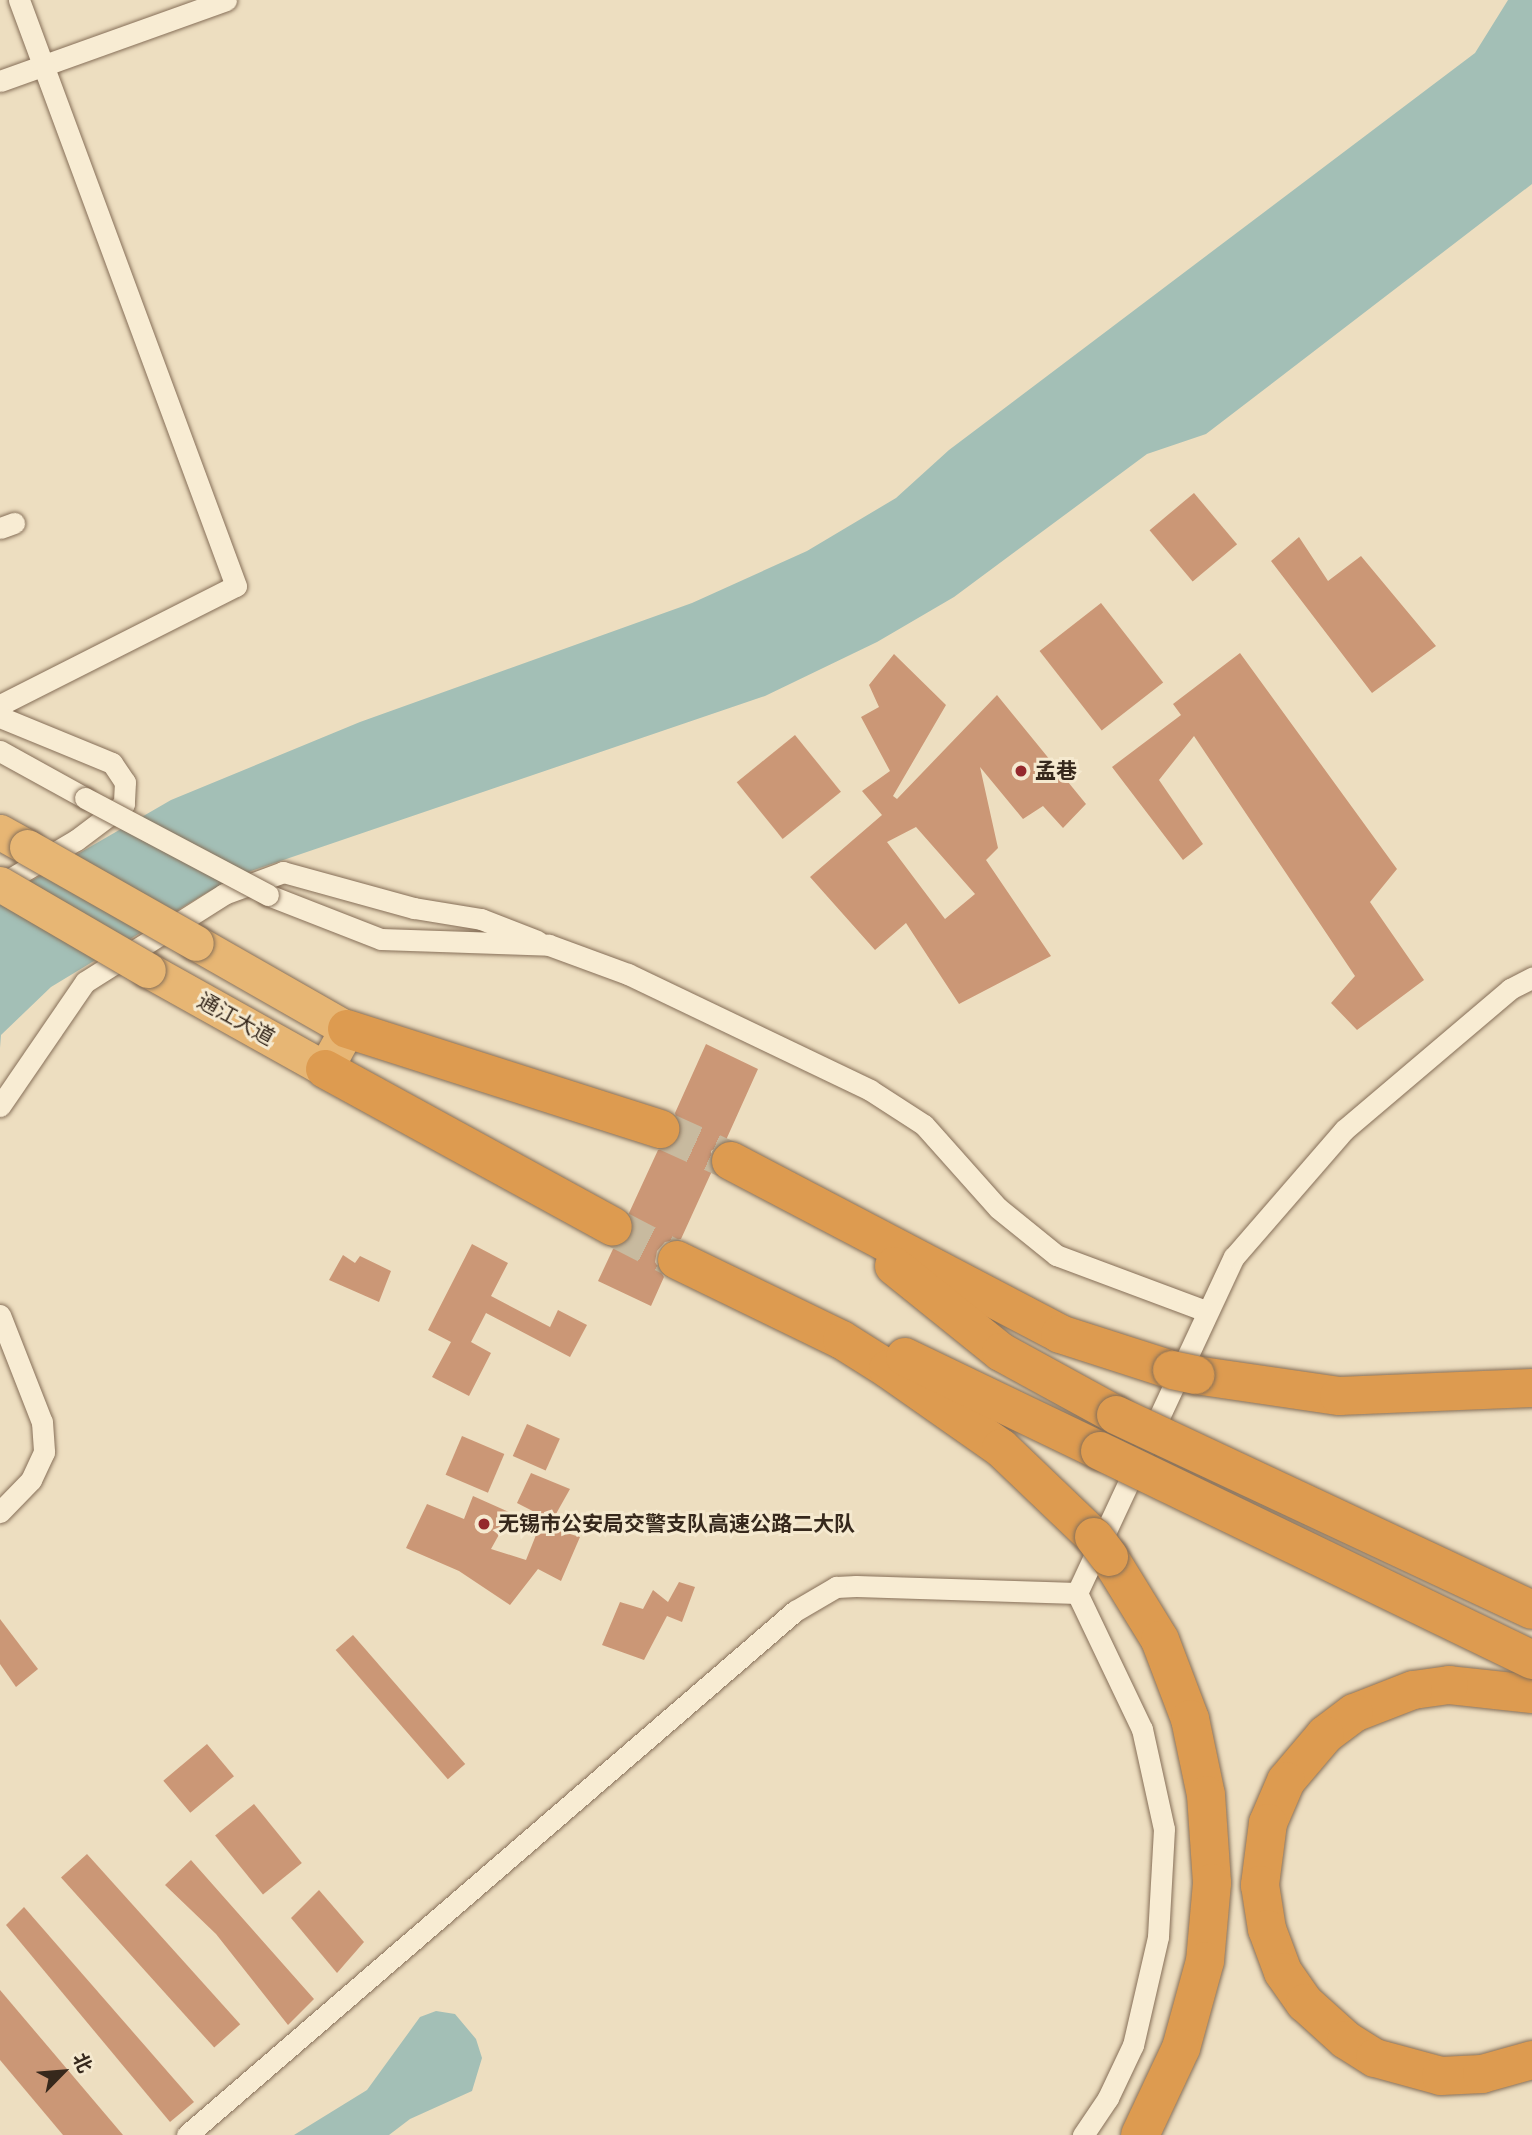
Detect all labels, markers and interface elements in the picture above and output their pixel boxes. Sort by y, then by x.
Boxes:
place label: 孟巷 [1035,758,1077,784]
marker: 孟巷 [1013,763,1029,779]
street label: 通江大道 [193,988,279,1050]
place label: 无锡市公安局交警支队高速公路二大队 [498,1511,855,1537]
marker: 无锡市公安局交警支队高速公路二大队 [476,1516,492,1532]
north arrow [28,2037,98,2107]
text: 北 [69,2050,96,2076]

